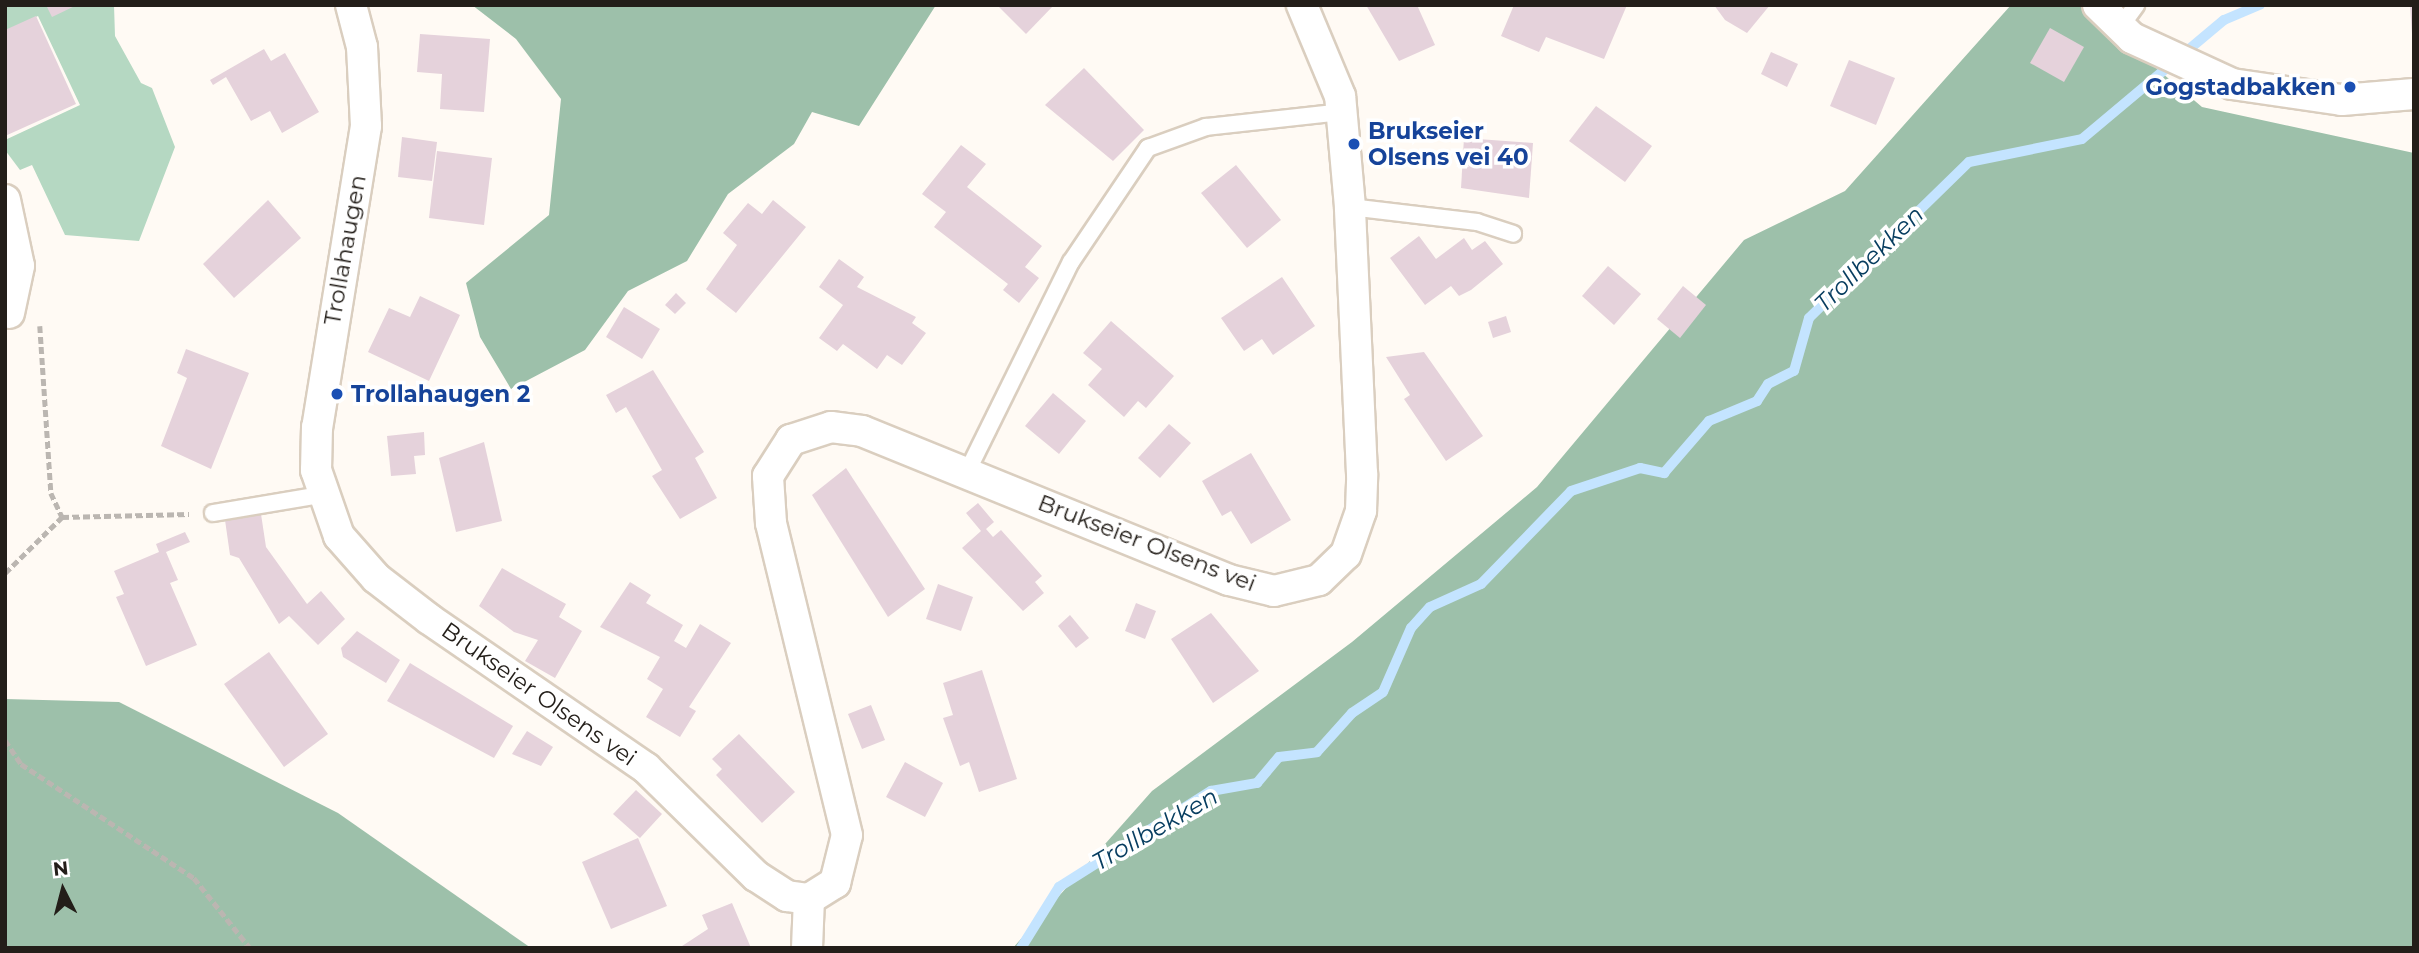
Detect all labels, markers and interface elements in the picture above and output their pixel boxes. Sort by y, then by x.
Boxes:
place label: Gogstadbakken [2145,73,2336,101]
marker: Gogstadbakken [2342,79,2358,95]
place label: Brukseier Olsens vei 40 [1368,117,1528,171]
marker: Brukseier Olsens vei 40 [1346,136,1362,152]
street label: Trollahaugen [318,173,372,327]
water label: Trollbekken [1809,200,1929,318]
place label: Trollahaugen 2 [351,380,530,408]
marker: Trollahaugen 2 [329,386,345,402]
street label: Brukseier Olsens vei [1034,489,1260,597]
street label: Brukseier Olsens vei [436,616,642,772]
water label: Trollbekken [1087,781,1223,877]
north arrow [28,855,98,925]
text: N [52,856,70,881]

